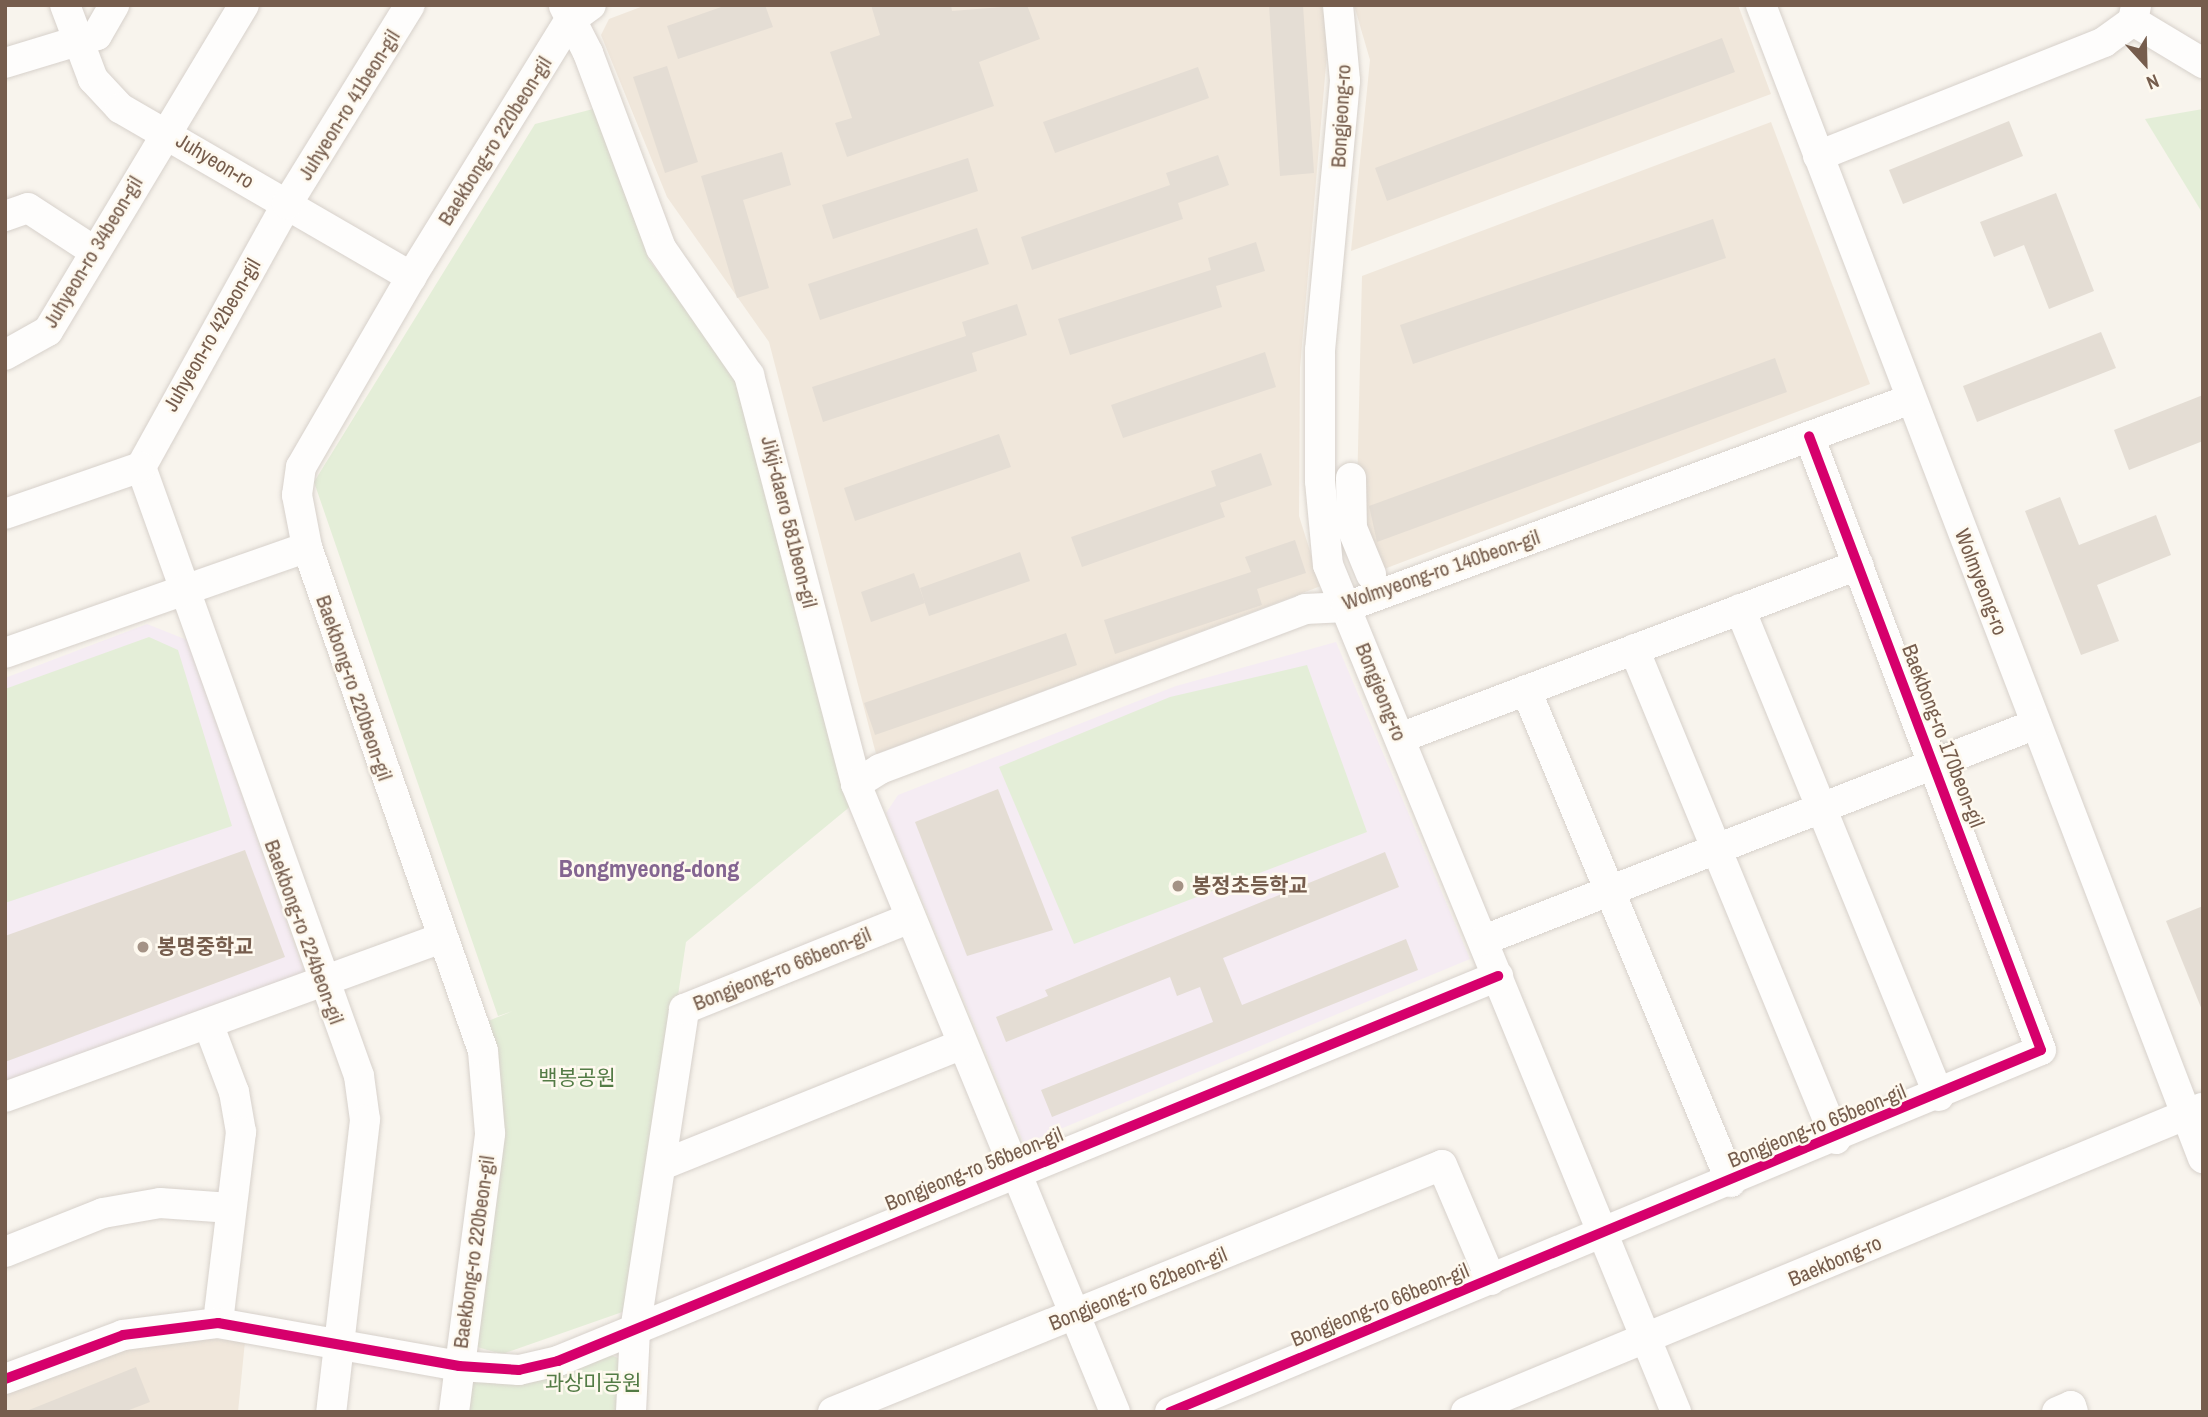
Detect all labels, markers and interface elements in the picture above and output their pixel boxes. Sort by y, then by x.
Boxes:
street label: Juhyeon-ro 41beon-gil [293,25,405,185]
north arrow [2110,28,2180,98]
street label: Baekbong-ro 220beon-gil [433,52,557,230]
street label: Bongjeong-ro [1326,64,1356,168]
text: N [2143,68,2163,97]
street label: Juhyeon-ro [172,128,258,194]
street label: Juhyeon-ro 34beon-gil [38,172,148,332]
street label: Juhyeon-ro 42beon-gil [158,254,266,416]
street label: Jikji-daero 581beon-gil [755,434,823,610]
street label: Wolmyeong-ro 140beon-gil [1339,524,1543,616]
street label: Wolmyeong-ro [1949,525,2013,639]
street label: Baekbong-ro 220beon-gil [310,592,398,784]
street label: Bongjeong-ro [1350,639,1412,745]
street label: Baekbong-ro 170beon-gil [1896,641,1990,831]
street label: Baekbong-ro 224beon-gil [259,836,349,1028]
district label: Bongmyeong-dong [559,855,739,883]
place label: 봉정초등학교 [1192,873,1308,899]
marker: 봉정초등학교 [1170,878,1186,894]
street label: Bongjeong-ro 66beon-gil [689,922,875,1016]
place label: 봉명중학교 [157,934,254,960]
marker: 봉명중학교 [135,939,151,955]
park label: 백봉공원 [538,1065,616,1091]
street label: Bongjeong-ro 65beon-gil [1724,1079,1910,1173]
street label: Bongjeong-ro 56beon-gil [881,1122,1067,1216]
street label: Baekbong-ro 220beon-gil [448,1154,500,1350]
street label: Baekbong-ro [1785,1230,1885,1292]
street label: Bongjeong-ro 62beon-gil [1045,1242,1231,1336]
street label: Bongjeong-ro 66beon-gil [1287,1258,1473,1352]
park label: 과상미공원 [545,1370,641,1396]

